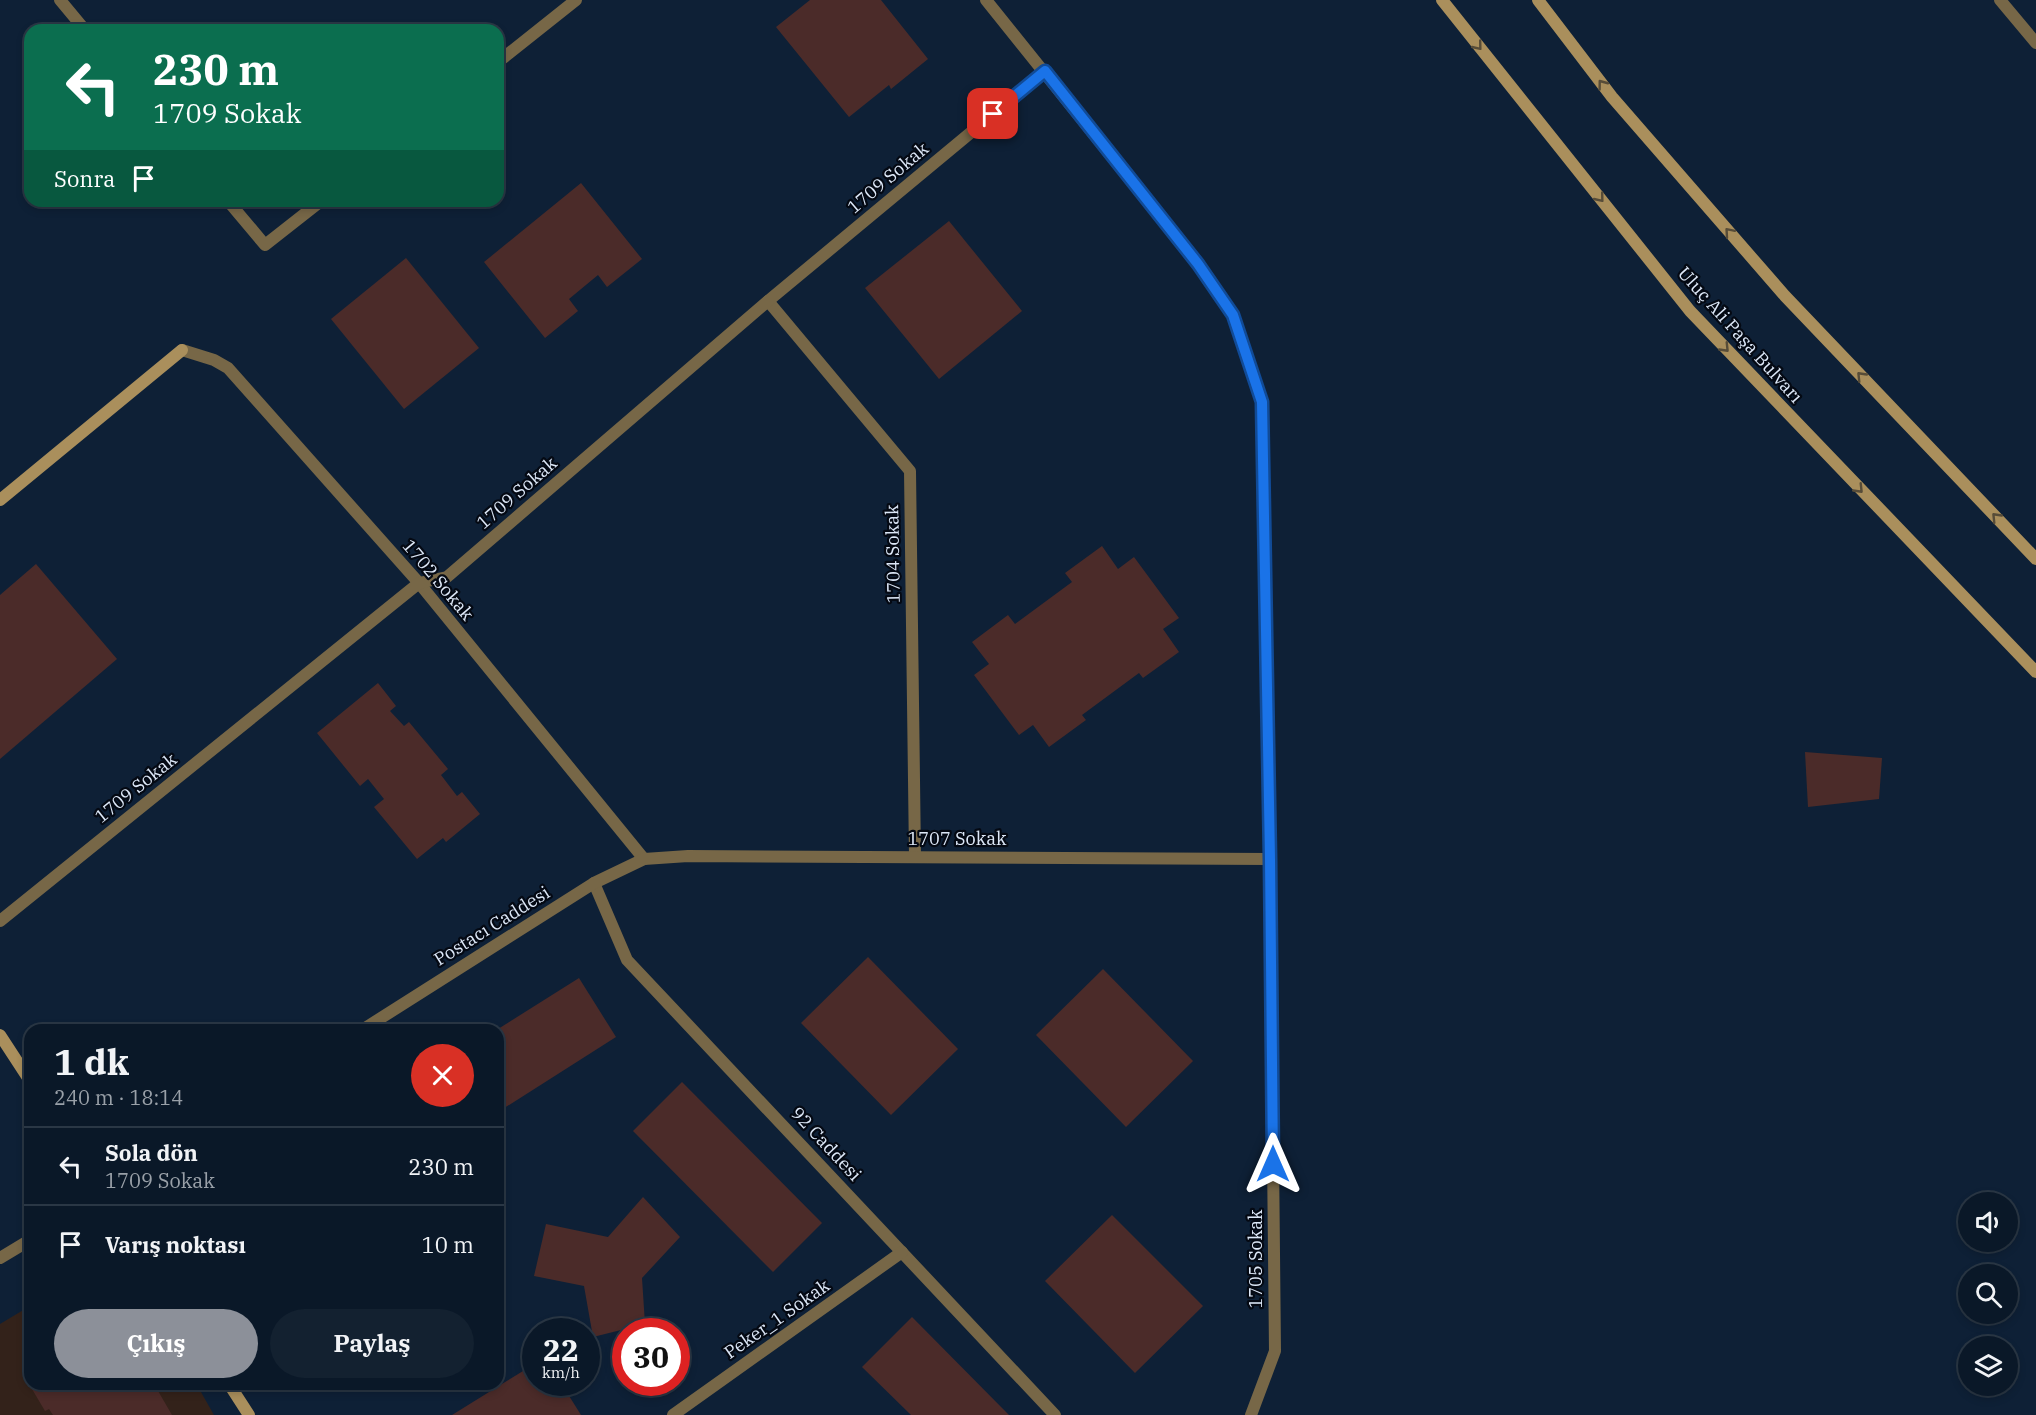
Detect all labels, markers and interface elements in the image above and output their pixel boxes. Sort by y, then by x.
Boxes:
one-way arrow [1471,39,1482,50]
text: 230 m [153,42,279,97]
icon: left [54,48,132,126]
one-way arrow [1598,80,1609,91]
pin [967,88,1018,139]
text: 1709 Sokak [153,95,301,130]
icon: arrive [976,97,1009,130]
street label: 1709 Sokak [842,137,933,218]
icon: arrive [127,162,160,195]
text: Sonra [54,164,115,193]
one-way arrow [1593,191,1604,202]
one-way arrow [1725,228,1736,239]
street label: Uluç Ali Paşa Bulvarı [1673,262,1808,408]
one-way arrow [1718,341,1729,351]
one-way arrow [1857,372,1868,382]
street label: 1709 Sokak [472,451,562,534]
one-way arrow [1852,482,1863,493]
street label: 1704 Sokak [880,504,905,604]
one-way arrow [1992,513,2003,524]
street label: 1702 Sokak [398,534,479,625]
street label: 1709 Sokak [90,747,182,828]
street label: 1707 Sokak [908,827,1007,850]
street label: Postacı Caddesi [430,881,554,970]
text: 1 dk [54,1038,129,1085]
button: close [411,1044,474,1107]
text: 240 m · 18:14 [54,1084,183,1111]
street label: 92 Caddesi [786,1102,867,1186]
position arrow [1241,1132,1305,1196]
text: Sola dön [105,1138,198,1167]
icon: left [54,1150,87,1183]
text: 230 m [408,1152,474,1181]
text: 1709 Sokak [105,1167,215,1194]
map controls [1958,1192,2018,1396]
button: sound [1958,1192,2018,1252]
street label: 1705 Sokak [1244,1209,1267,1308]
icon: arrive [54,1228,87,1261]
text: Varış noktası [105,1230,246,1259]
text: 10 m [422,1230,474,1259]
button: search [1958,1264,2018,1324]
street label: Peker_1 Sokak [719,1273,834,1363]
button: Çıkış [54,1309,258,1378]
button: Paylaş [270,1309,474,1378]
speed limit sign: 30 [612,1318,690,1396]
text: 22 [543,1330,579,1369]
button: layers [1958,1336,2018,1396]
text: km/h [542,1363,580,1382]

